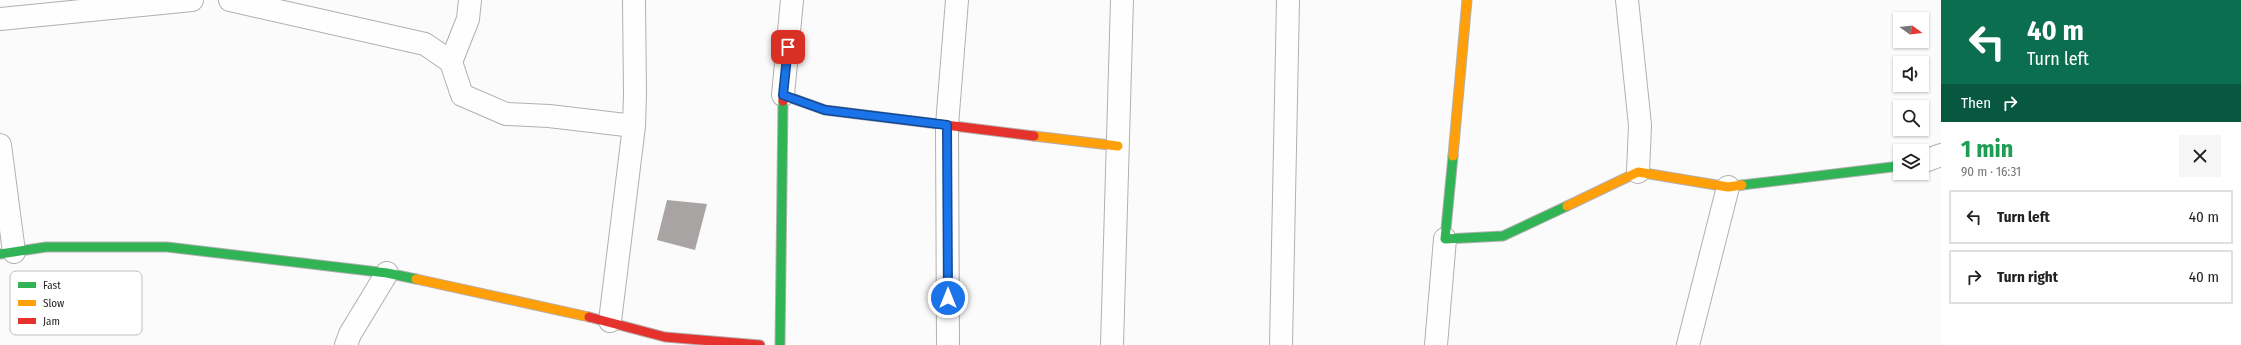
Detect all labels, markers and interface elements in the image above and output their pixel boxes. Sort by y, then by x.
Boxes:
north arrow [1893,12,1929,48]
map controls [1893,12,1929,180]
text: 40 m [2027,14,2084,47]
icon: left [1961,16,2013,68]
pin [771,30,805,64]
icon: arrive [777,36,799,58]
text: Turn left [2027,48,2089,70]
button: sound [1893,56,1929,92]
icon: right [1999,92,2021,114]
text: Then [1961,94,1991,112]
button: search [1893,100,1929,136]
text: 1 min [1961,135,2013,163]
button: close [2179,135,2221,177]
button: layers [1893,144,1929,180]
text: 90 m · 16:31 [1961,164,2021,179]
icon: left [1963,206,1985,228]
text: Turn left [1997,208,2050,226]
text: 40 m [2189,208,2219,226]
icon: right [1963,266,1985,288]
text: Turn right [1997,268,2058,286]
text: 40 m [2189,268,2219,286]
legend [10,271,142,335]
position arrow [927,277,969,319]
text: Fast [43,279,61,292]
text: Slow [43,297,64,310]
text: Jam [43,315,60,328]

